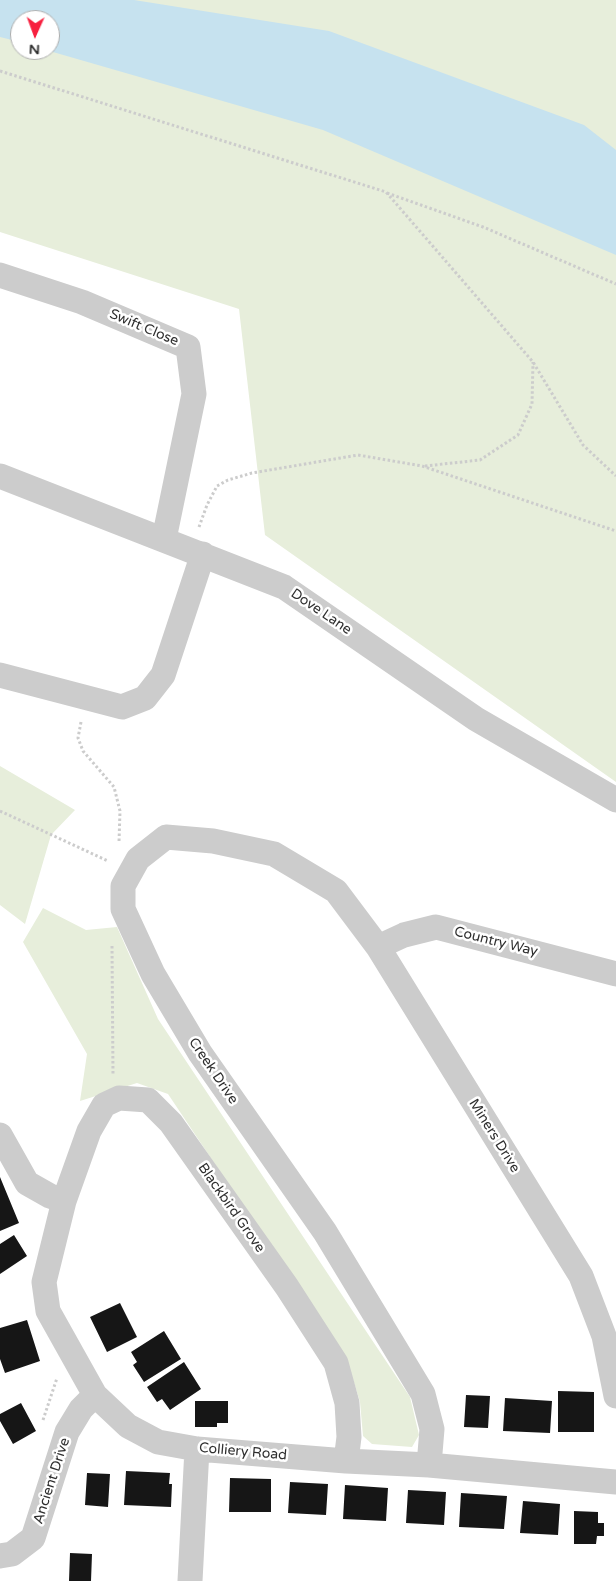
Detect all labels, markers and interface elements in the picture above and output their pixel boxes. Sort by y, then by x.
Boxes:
north arrow [10,10,60,60]
text: N [29,41,40,58]
street label: Swift Close [107,306,181,350]
street label: Dove Lane [287,585,355,639]
street label: Country Way [452,923,540,961]
street label: Creek Drive [185,1035,241,1107]
street label: Miners Drive [465,1096,523,1176]
street label: Blackbird Grove [194,1160,268,1256]
street label: Ancient Drive [30,1436,74,1526]
street label: Colliery Road [198,1440,288,1464]

